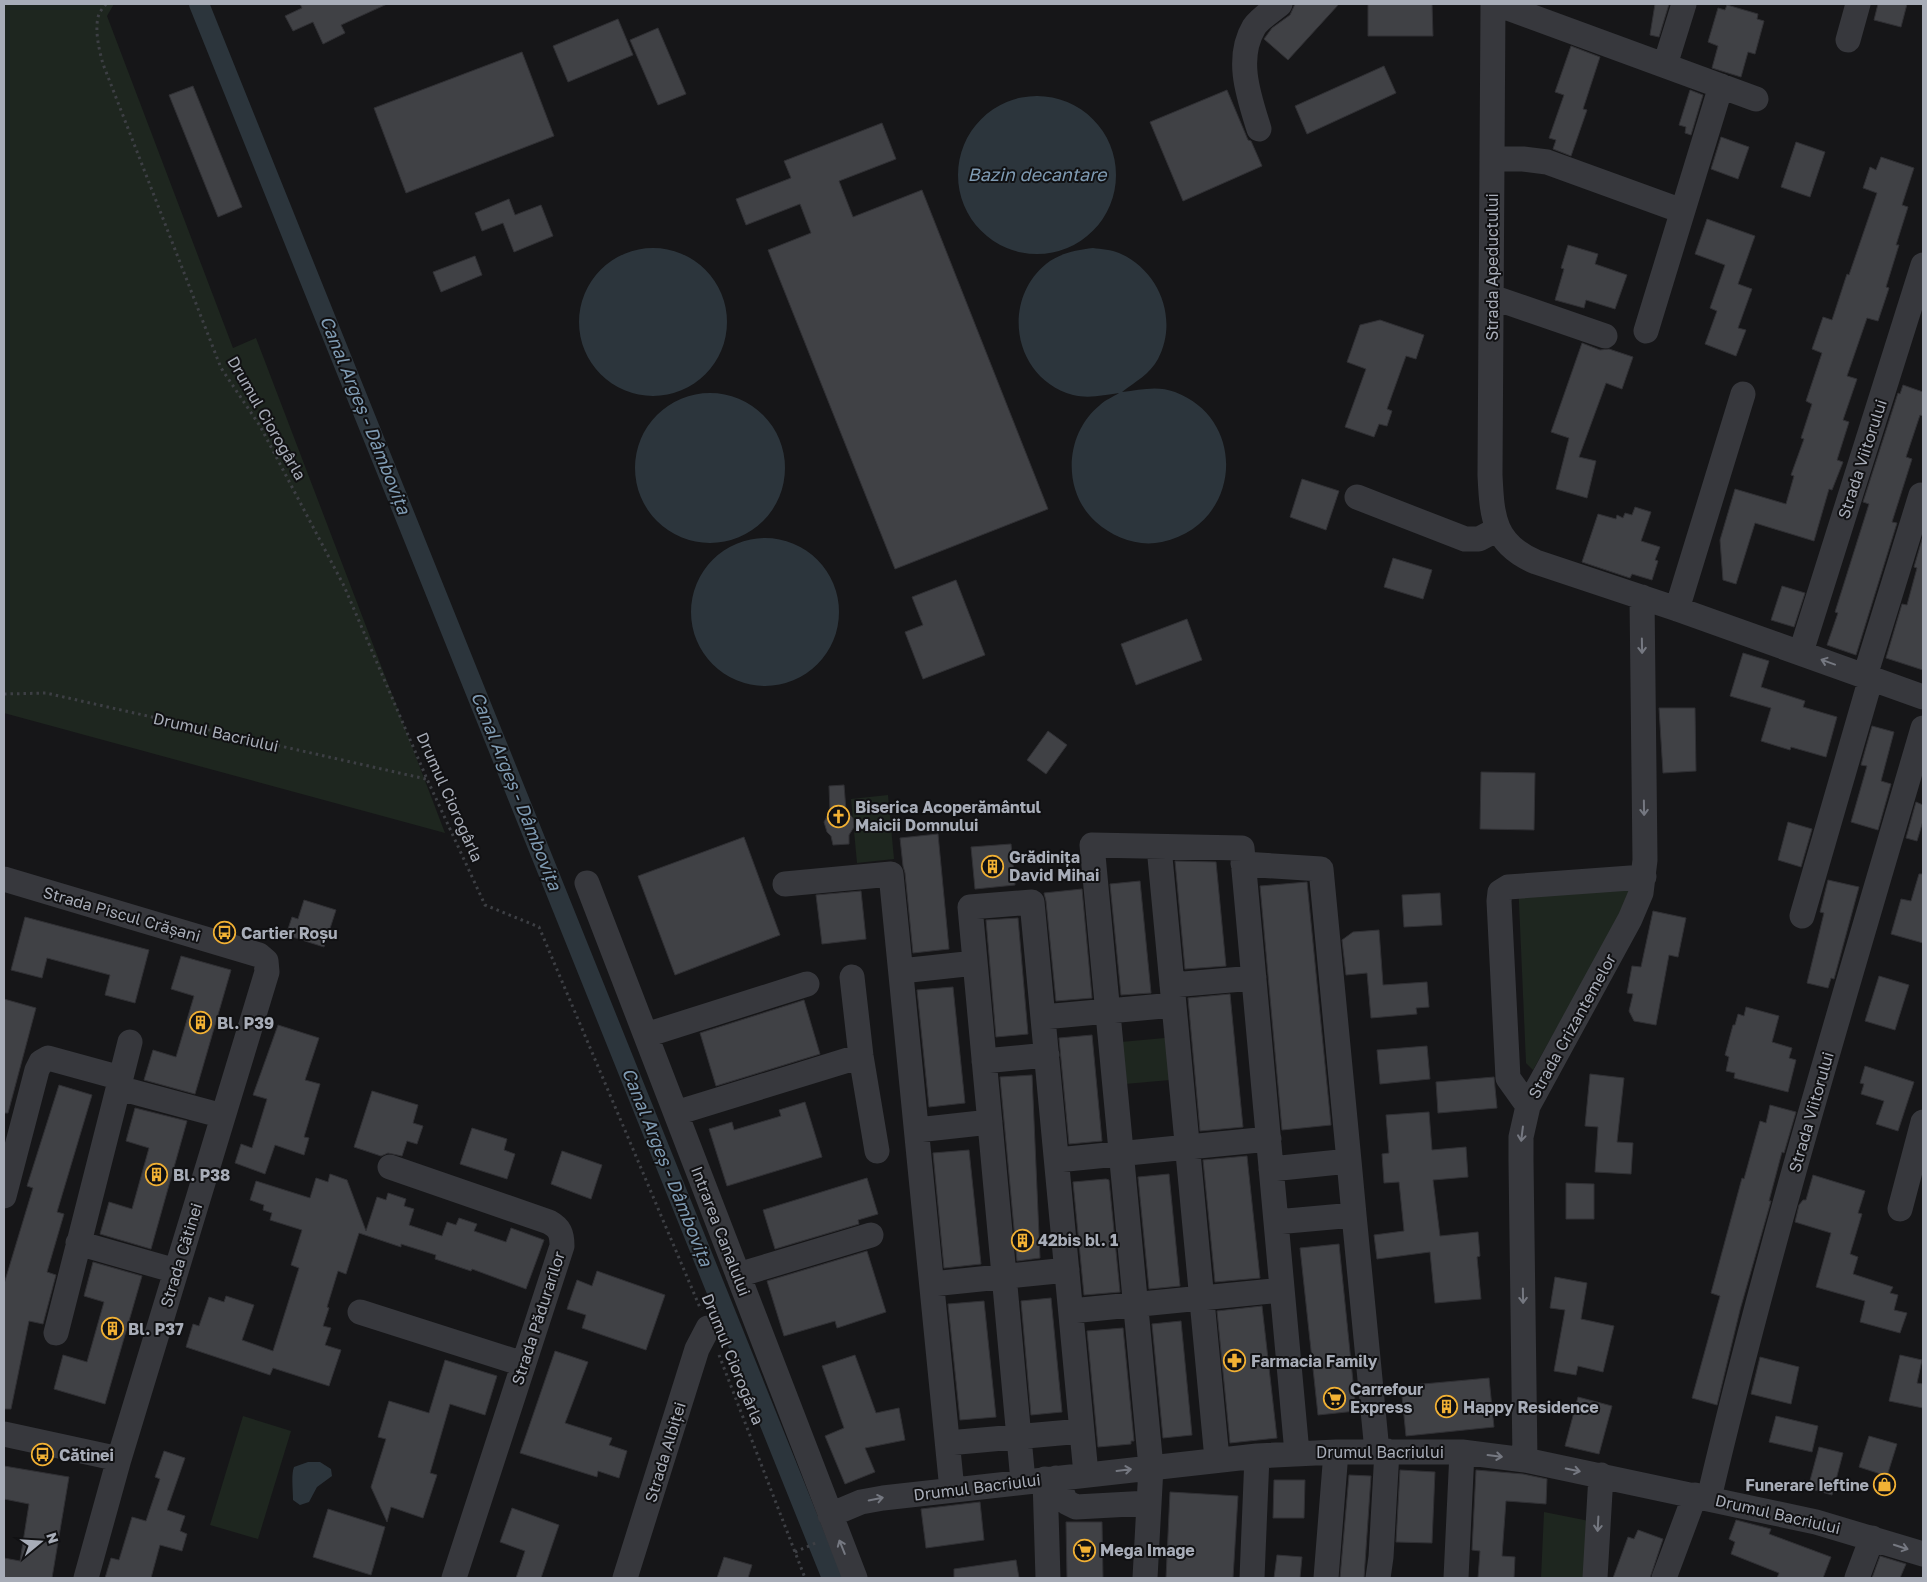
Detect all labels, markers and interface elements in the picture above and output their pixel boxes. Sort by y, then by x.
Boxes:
water label: Bazin decantare [968,163,1108,185]
street label: Strada Apeductului [1482,193,1502,341]
water label: Canal Argeș - Dâmbovița [315,312,416,518]
street label: Drumul Ciorogârla [223,352,311,484]
street label: Strada Viitorului [1833,397,1891,521]
one-way arrow [1637,638,1647,654]
one-way arrow [1821,657,1836,666]
water label: Canal Argeș - Dâmbovița [466,688,567,894]
street label: Drumul Bacriului [151,708,281,756]
street label: Drumul Ciorogârla [412,729,488,865]
place label: Biserica Acoperământul Maicii Domnului [855,797,1042,835]
one-way arrow [1639,800,1649,816]
church icon: Biserica Acoperământul Maicii Domnului [827,804,851,828]
place label: Grădinița David Mihai [1009,847,1099,885]
building icon: Grădinița David Mihai [981,854,1005,878]
street label: Strada Piscul Crășani [41,882,203,946]
bus stop icon: Cartier Roșu [213,921,237,945]
place label: Cartier Roșu [241,923,338,943]
street label: Strada Crizantemelor [1524,950,1620,1102]
building icon: Bl. P39 [189,1011,213,1035]
place label: Bl. P39 [217,1013,274,1033]
street label: Strada Viitorului [1784,1049,1838,1175]
water label: Canal Argeș - Dâmbovița [617,1064,718,1270]
one-way arrow [1517,1126,1527,1142]
building icon: Bl. P38 [145,1163,169,1187]
street label: Intrarea Canalului [687,1163,755,1299]
place label: Bl. P38 [173,1165,230,1185]
street label: Strada Cătinei [156,1200,206,1310]
building icon: 42bis bl. 1 [1010,1228,1034,1252]
place label: 42bis bl. 1 [1038,1230,1118,1250]
street label: Strada Pădurarilor [507,1248,569,1388]
one-way arrow [1518,1288,1527,1304]
street label: Drumul Ciorogârla [698,1290,768,1428]
building icon: Bl. P37 [100,1317,124,1341]
place label: Bl. P37 [128,1319,184,1339]
pharmacy icon: Farmacia Family [1223,1349,1247,1373]
place label: Farmacia Family [1251,1351,1378,1371]
place label: Carrefour Express [1350,1379,1423,1417]
supermarket icon: Carrefour Express [1322,1386,1346,1410]
building icon: Happy Residence [1435,1395,1459,1419]
place label: Happy Residence [1463,1397,1599,1417]
street label: Strada Albiței [640,1399,690,1505]
street label: Drumul Bacriului [1316,1442,1444,1462]
bus stop icon: Cătinei [31,1443,55,1467]
place label: Cătinei [59,1445,114,1465]
one-way arrow [1487,1451,1503,1461]
one-way arrow [1116,1465,1132,1475]
one-way arrow [1565,1465,1581,1475]
street label: Drumul Bacriului [912,1469,1042,1505]
shop icon: Funerare Ieftine [1873,1473,1897,1497]
place label: Funerare Ieftine [1745,1475,1869,1495]
street label: Drumul Bacriului [1713,1490,1843,1538]
one-way arrow [867,1494,883,1503]
one-way arrow [1594,1516,1603,1532]
north arrow [15,1517,65,1567]
text: N [43,1530,63,1546]
supermarket icon: Mega Image [1072,1538,1096,1562]
one-way arrow [837,1540,847,1555]
place label: Mega Image [1100,1540,1195,1560]
one-way arrow [1893,1543,1909,1553]

